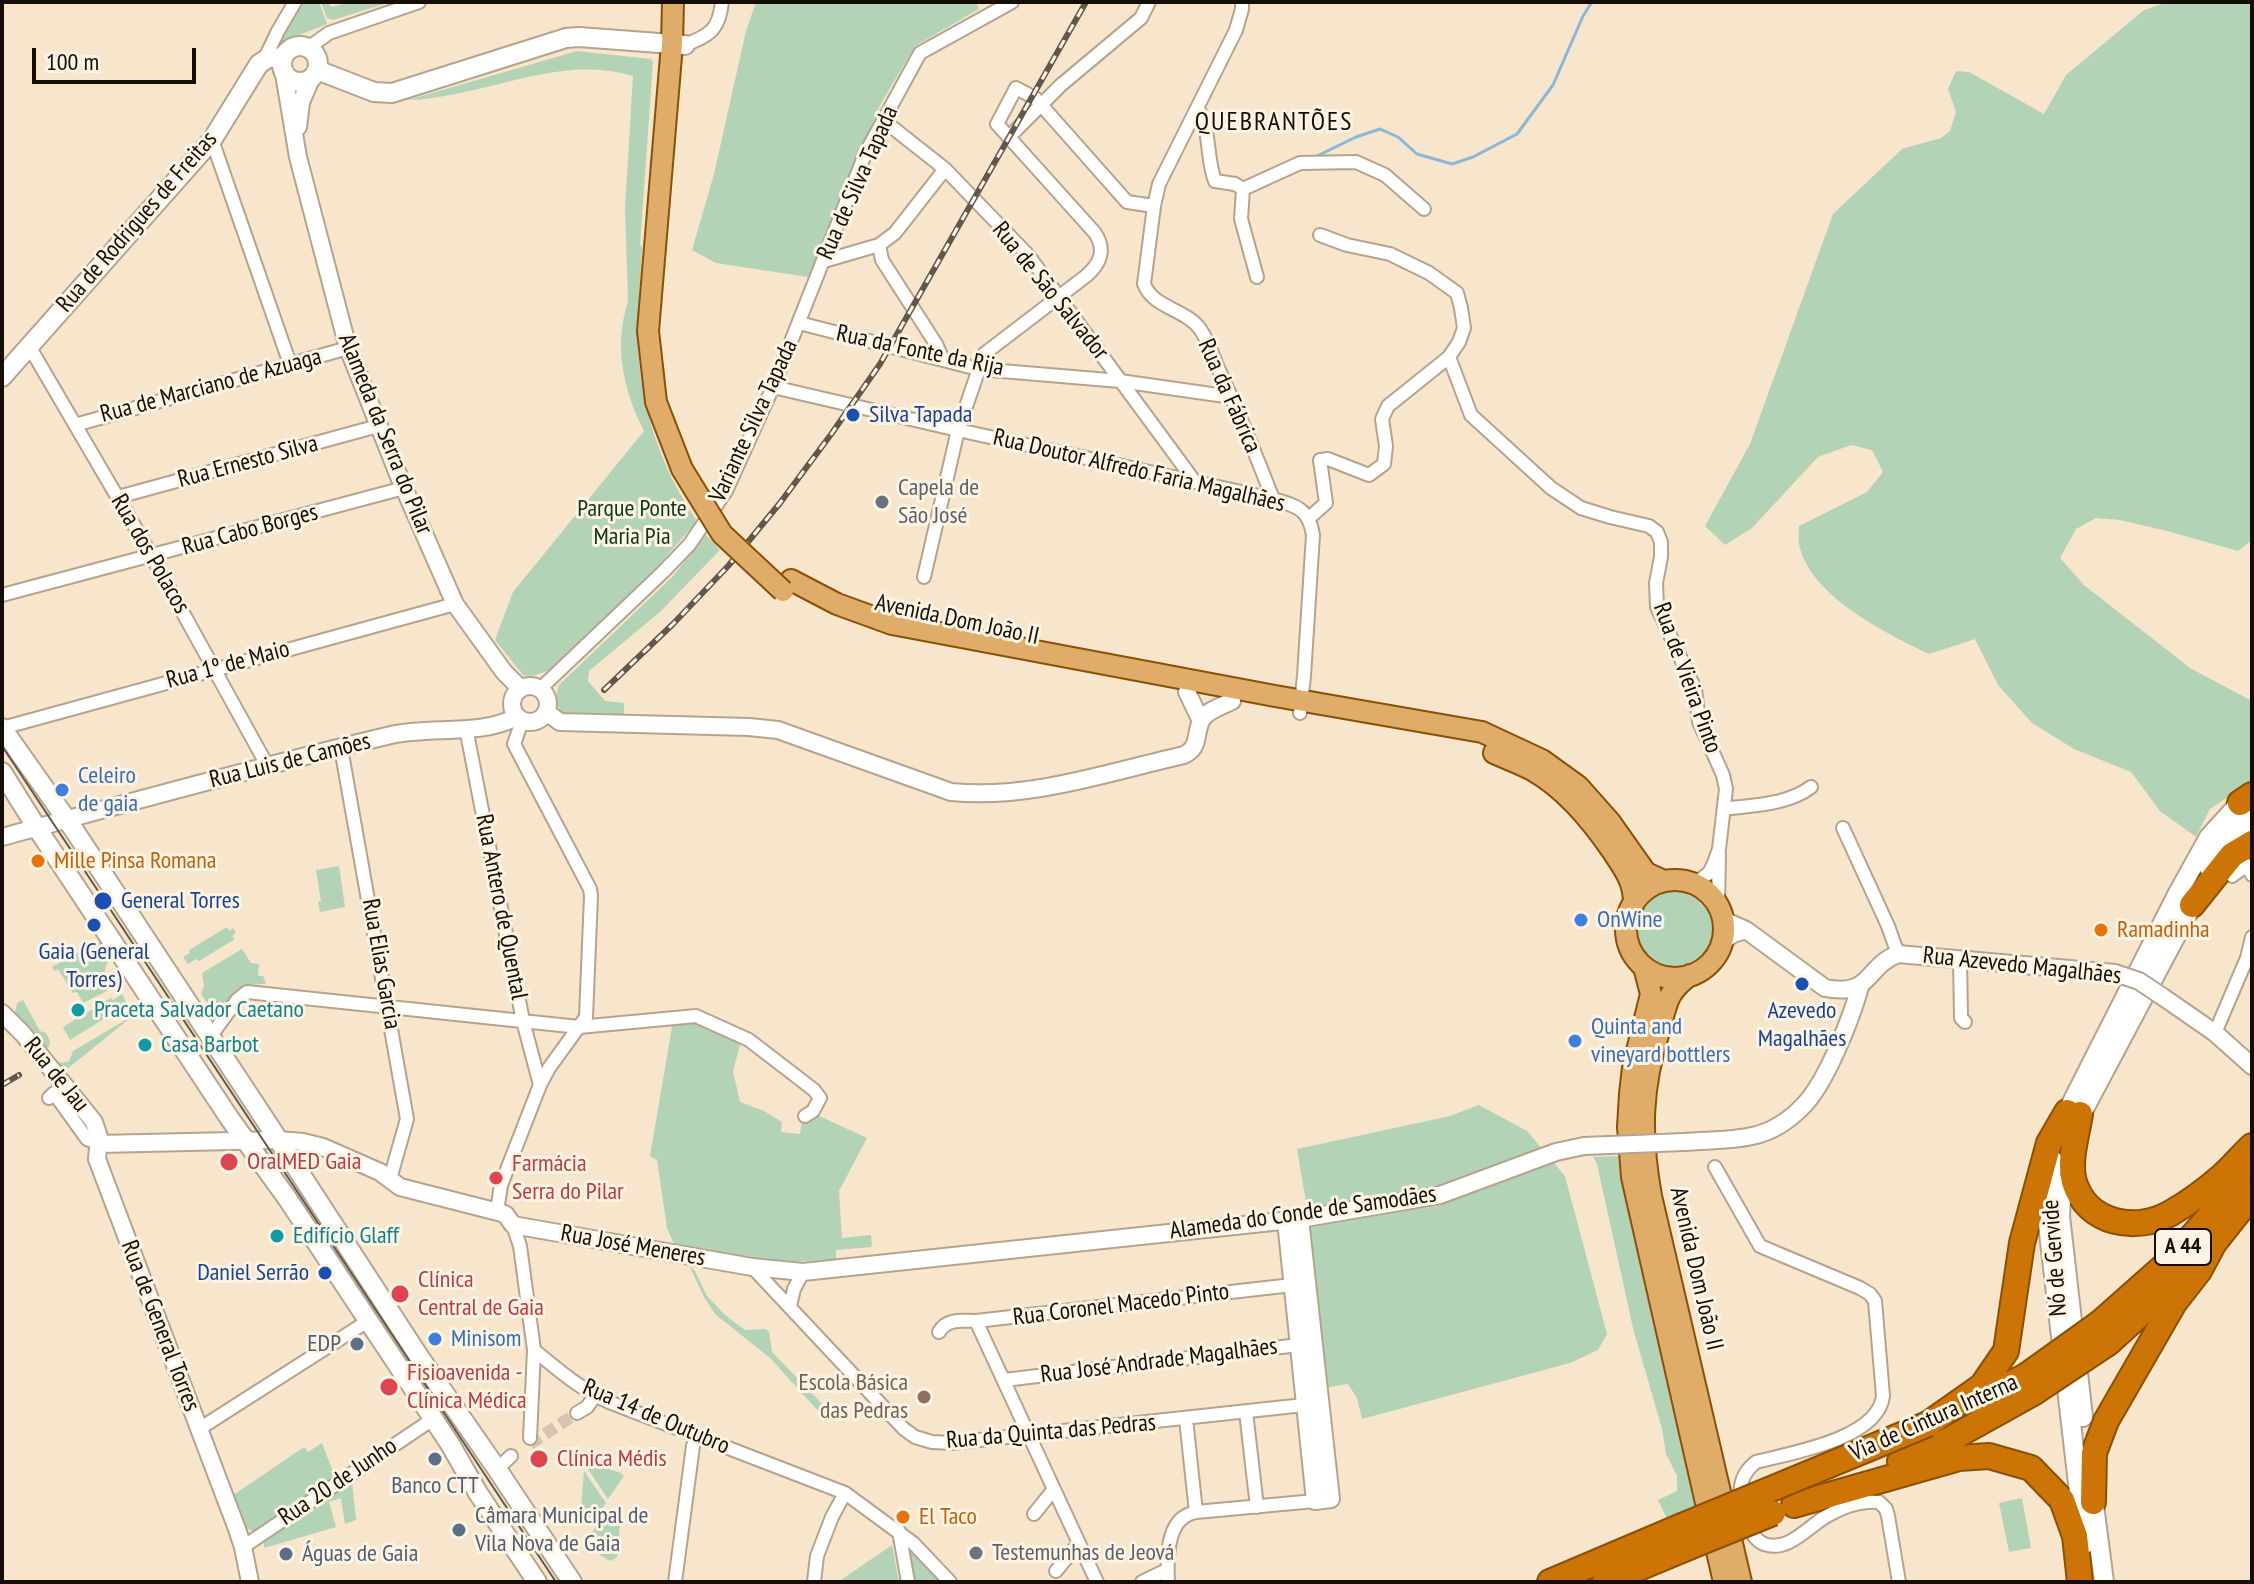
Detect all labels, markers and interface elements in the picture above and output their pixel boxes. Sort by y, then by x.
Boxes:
scale bar [36,32,200,82]
text: 100 m [46,46,99,77]
street label: Rua de Silva Tapada [811,102,905,264]
district label: QUEBRANTÕES [1195,107,1353,139]
street label: Rua de Rodrigues de Freitas [51,126,223,318]
street label: Rua de São Salvador [986,216,1114,366]
street label: Rua da Fonte da Rija [834,319,1006,383]
street label: Alameda da Serra do Pilar [332,329,438,539]
street label: Variante Silva Tapada [704,335,804,507]
street label: Rua da Fábrica [1191,335,1267,457]
street label: Rua de Marciano de Azuaga [97,343,325,429]
place label: Silva Tapada [869,401,972,429]
marker: Silva Tapada [844,406,862,424]
street label: Rua Doutor Alfredo Faria Magalhães [990,423,1288,519]
street label: Rua Ernesto Silva [175,429,321,495]
place label: Capela de São José [898,474,979,530]
street label: Rua dos Polacos [104,489,196,619]
marker: Capela de São José [873,493,891,511]
park label: Parque Ponte Maria Pia [577,495,687,551]
street label: Rua Cabo Borges [179,498,321,562]
street label: Avenida Dom João II [872,589,1042,651]
street label: Rua de Vieira Pinto [1646,599,1728,757]
street label: Rua 1º de Maio [163,635,293,695]
street label: Rua Luis de Camões [207,727,373,795]
place label: Celeiro de gaia [78,762,138,818]
marker: Celeiro de gaia [53,781,71,799]
street label: Rua Antero de Quental [469,812,533,1002]
place label: Mille Pinsa Romana [54,847,216,875]
marker: Mille Pinsa Romana [29,852,47,870]
place label: General Torres [121,887,240,915]
marker: General Torres [92,890,114,912]
street label: Rua Elias Garcia [355,897,407,1031]
place label: OnWine [1597,906,1662,934]
marker: OnWine [1572,911,1590,929]
marker: Gaia (General Torres) [85,916,103,934]
place label: Ramadinha [2117,916,2210,944]
marker: Ramadinha [2092,921,2110,939]
place label: Gaia (General Torres) [39,938,149,994]
street label: Rua Azevedo Magalhães [1921,941,2123,991]
marker: Azevedo Magalhães [1793,975,1811,993]
place label: Praceta Salvador Caetano [94,996,304,1024]
place label: Azevedo Magalhães [1758,997,1846,1053]
marker: Praceta Salvador Caetano [69,1001,87,1019]
place label: Quinta and vineyard bottlers [1591,1013,1730,1069]
place label: Casa Barbot [161,1031,259,1059]
street label: Rua de Jau [17,1032,95,1118]
marker: Quinta and vineyard bottlers [1566,1032,1584,1050]
marker: Casa Barbot [136,1036,154,1054]
place label: OralMED Gaia [247,1148,361,1176]
place label: Farmácia Serra do Pilar [512,1150,624,1206]
marker: OralMED Gaia [218,1151,240,1173]
marker: Farmácia Serra do Pilar [487,1169,505,1187]
street label: Alameda do Conde de Samodães [1168,1180,1438,1246]
street label: Avenida Dom João II [1663,1185,1729,1353]
street label: Nó de Gervide [2037,1199,2073,1317]
street label: Rua José Meneres [559,1219,707,1273]
place label: Edifício Glaff [293,1222,399,1250]
marker: Edifício Glaff [268,1227,286,1245]
road number: A 44 [2155,1229,2211,1265]
street label: Rua de General Torres [114,1236,206,1416]
place label: Daniel Serrão [197,1259,309,1287]
marker: Daniel Serrão [316,1264,334,1282]
place label: Clínica Central de Gaia [418,1266,544,1322]
street label: Rua Coronel Macedo Pinto [1011,1277,1231,1333]
marker: Clínica Central de Gaia [389,1283,411,1305]
place label: Minisom [451,1325,521,1353]
place label: EDP [307,1330,341,1358]
marker: Minisom [426,1330,444,1348]
street label: Rua José Andrade Magalhães [1039,1332,1279,1390]
marker: EDP [348,1335,366,1353]
place label: Fisioavenida - Clínica Médica [407,1359,527,1415]
street label: Via de Cintura Interna [1846,1368,2022,1468]
place label: Escola Básica das Pedras [798,1369,908,1425]
street label: Rua 14 de Outubro [578,1373,734,1461]
marker: Fisioavenida - Clínica Médica [378,1376,400,1398]
marker: Escola Básica das Pedras [915,1388,933,1406]
street label: Rua da Quinta das Pedras [945,1408,1157,1456]
street label: Rua 20 de Junho [273,1432,403,1532]
place label: Clínica Médis [557,1445,667,1473]
marker: Clínica Médis [528,1448,550,1470]
marker: Banco CTT [426,1450,444,1468]
place label: Banco CTT [391,1472,479,1500]
place label: Câmara Municipal de Vila Nova de Gaia [475,1502,648,1558]
place label: El Taco [919,1503,977,1531]
marker: El Taco [894,1508,912,1526]
marker: Câmara Municipal de Vila Nova de Gaia [450,1521,468,1539]
place label: Testemunhas de Jeová [992,1539,1174,1567]
place label: Águas de Gaia [302,1540,418,1568]
marker: Testemunhas de Jeová [967,1544,985,1562]
marker: Águas de Gaia [277,1545,295,1563]

